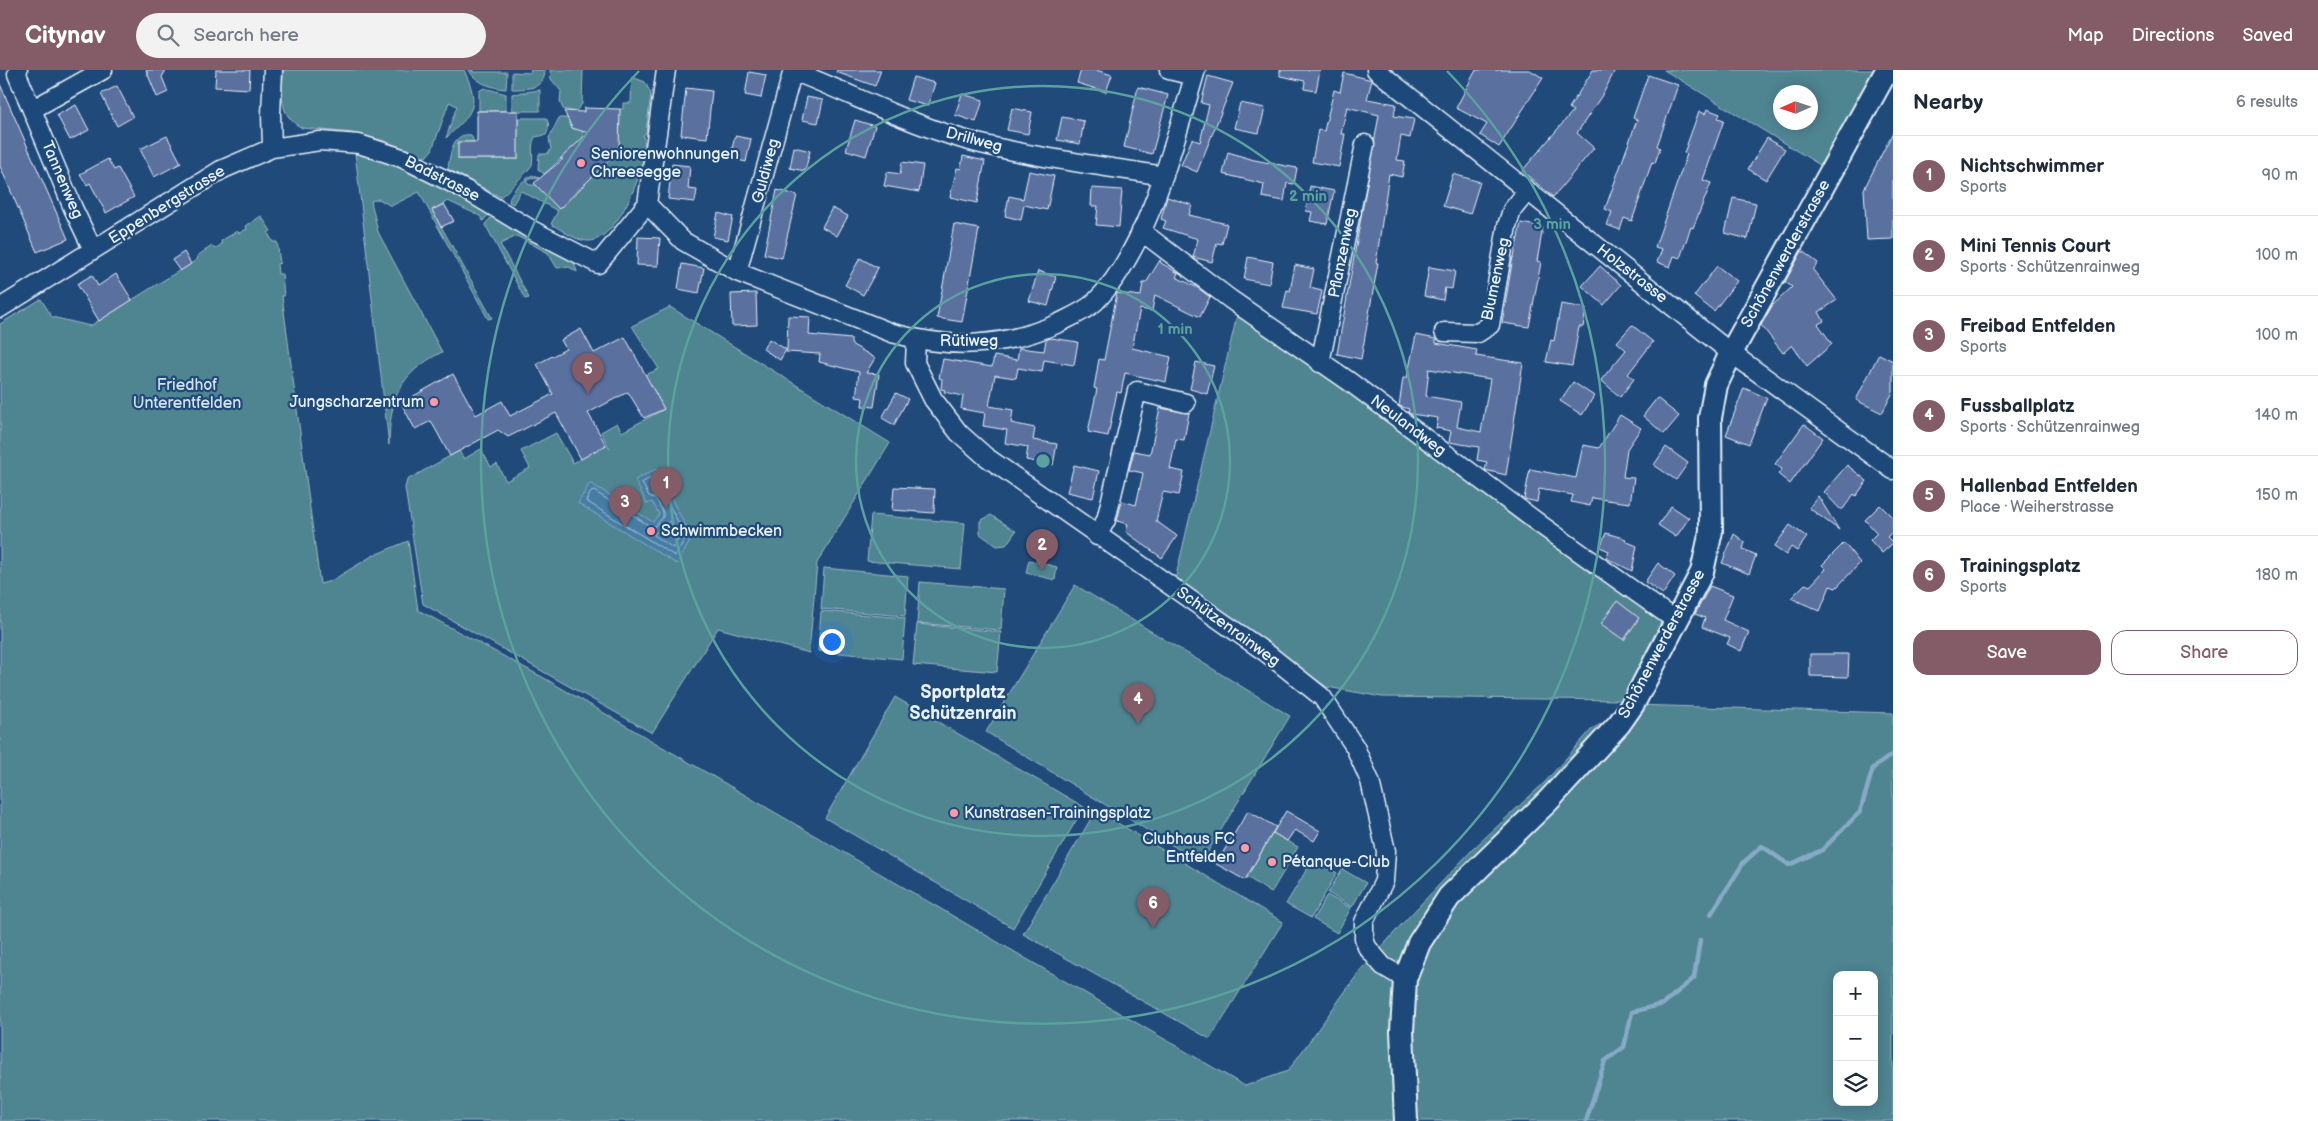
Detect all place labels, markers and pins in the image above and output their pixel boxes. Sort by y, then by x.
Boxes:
place label: Seniorenwohnungen Chreesegge [591,145,739,182]
marker: Seniorenwohnungen Chreesegge [575,157,587,169]
pin: 5 [572,353,604,394]
place label: Jungscharzentrum [289,393,424,412]
marker: Jungscharzentrum [428,396,440,408]
centre of rings [1034,452,1052,470]
pin: 1 [650,467,682,508]
pin: 3 [609,486,641,527]
place label: Schwimmbecken [661,522,782,541]
marker: Schwimmbecken [645,525,657,537]
pin: 2 [1026,529,1058,570]
pin: 4 [1122,683,1154,724]
place label: Kunstrasen-Trainingsplatz [964,804,1151,823]
marker: Kunstrasen-Trainingsplatz [948,807,960,819]
place label: Clubhaus FC Entfelden [1142,830,1235,867]
marker: Clubhaus FC Entfelden [1239,842,1251,854]
place label: Pétanque-Club [1282,853,1390,872]
marker: Pétanque-Club [1266,856,1278,868]
pin: 6 [1137,887,1169,928]

